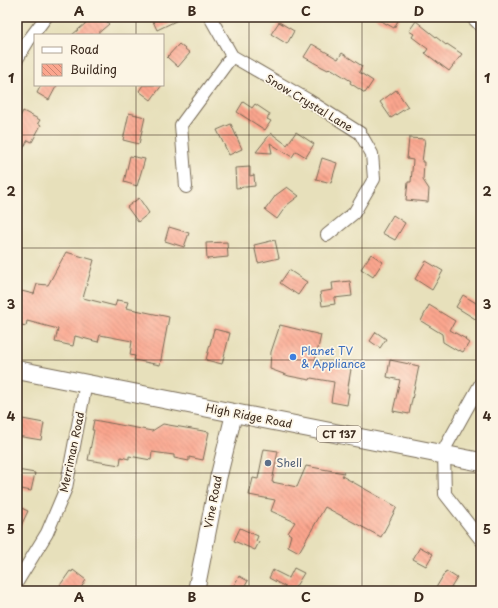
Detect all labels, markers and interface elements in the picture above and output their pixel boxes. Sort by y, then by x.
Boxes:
text: A [74,1,84,20]
text: B [188,1,197,20]
text: C [301,1,311,20]
text: D [414,1,424,20]
legend [34,34,164,86]
text: Road [70,40,99,58]
text: Building [70,60,117,78]
text: 1 [8,68,14,87]
text: 1 [484,68,490,87]
street label: Snow Crystal Lane [262,70,356,135]
text: 2 [6,181,16,200]
text: 2 [482,181,492,200]
text: 3 [7,294,16,313]
text: 3 [483,294,492,313]
place label: Planet TV & Appliance [301,342,366,372]
marker: Planet TV & Appliance [288,352,298,362]
street label: High Ridge Road [204,399,294,432]
text: 4 [7,406,16,425]
text: 4 [483,406,492,425]
street label: Merriman Road [55,410,88,494]
road number: CT 137 [317,426,361,442]
place label: Shell [276,454,302,471]
marker: Shell [263,458,273,468]
street label: Vine Road [199,474,226,530]
text: 5 [7,519,15,538]
text: 5 [483,519,491,538]
text: A [74,587,84,606]
text: B [188,587,197,606]
text: C [301,587,311,606]
text: D [414,587,424,606]

